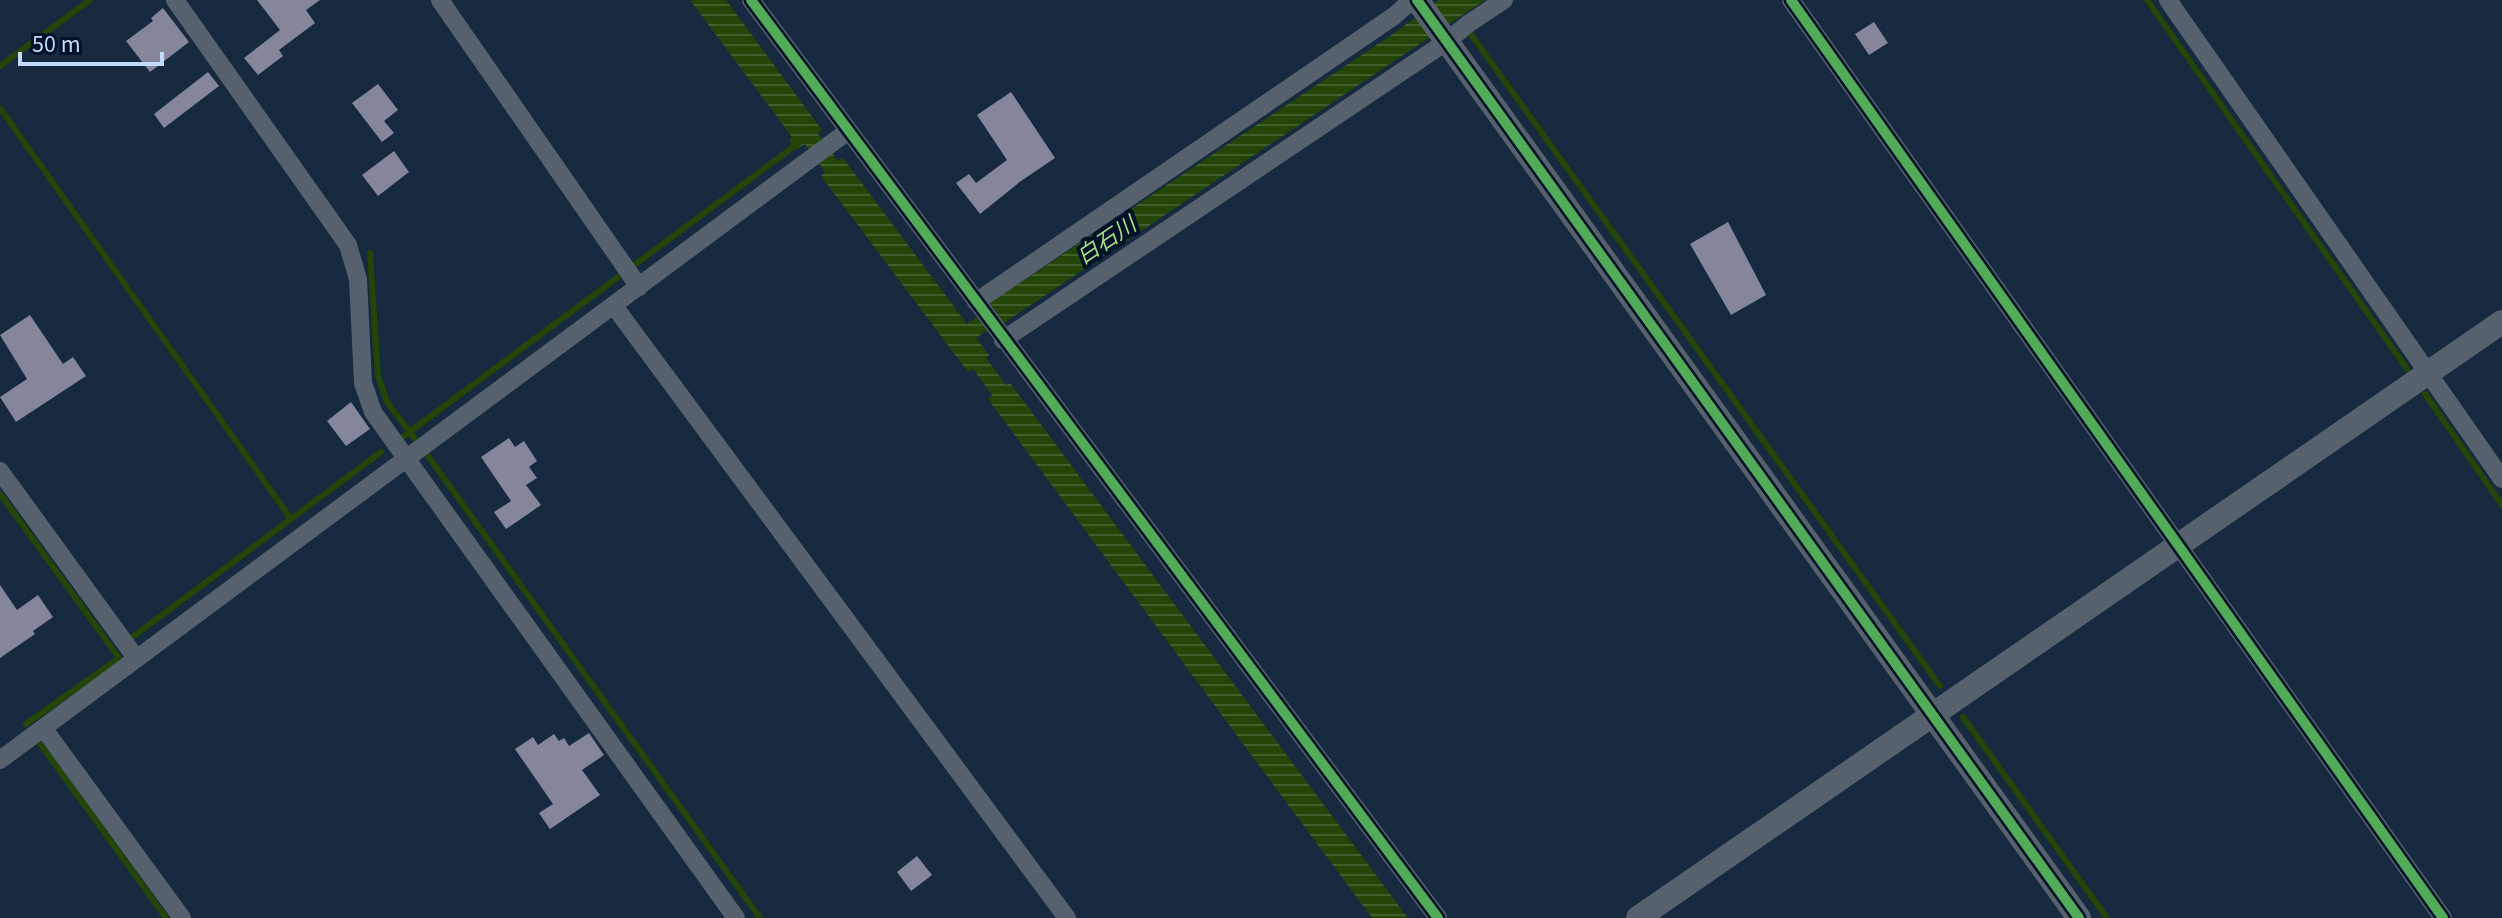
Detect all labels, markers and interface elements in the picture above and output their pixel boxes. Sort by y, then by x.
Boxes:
scale bar [20,16,162,66]
text: 50 m [32,27,81,62]
water label: 白石川 [1070,208,1145,273]

